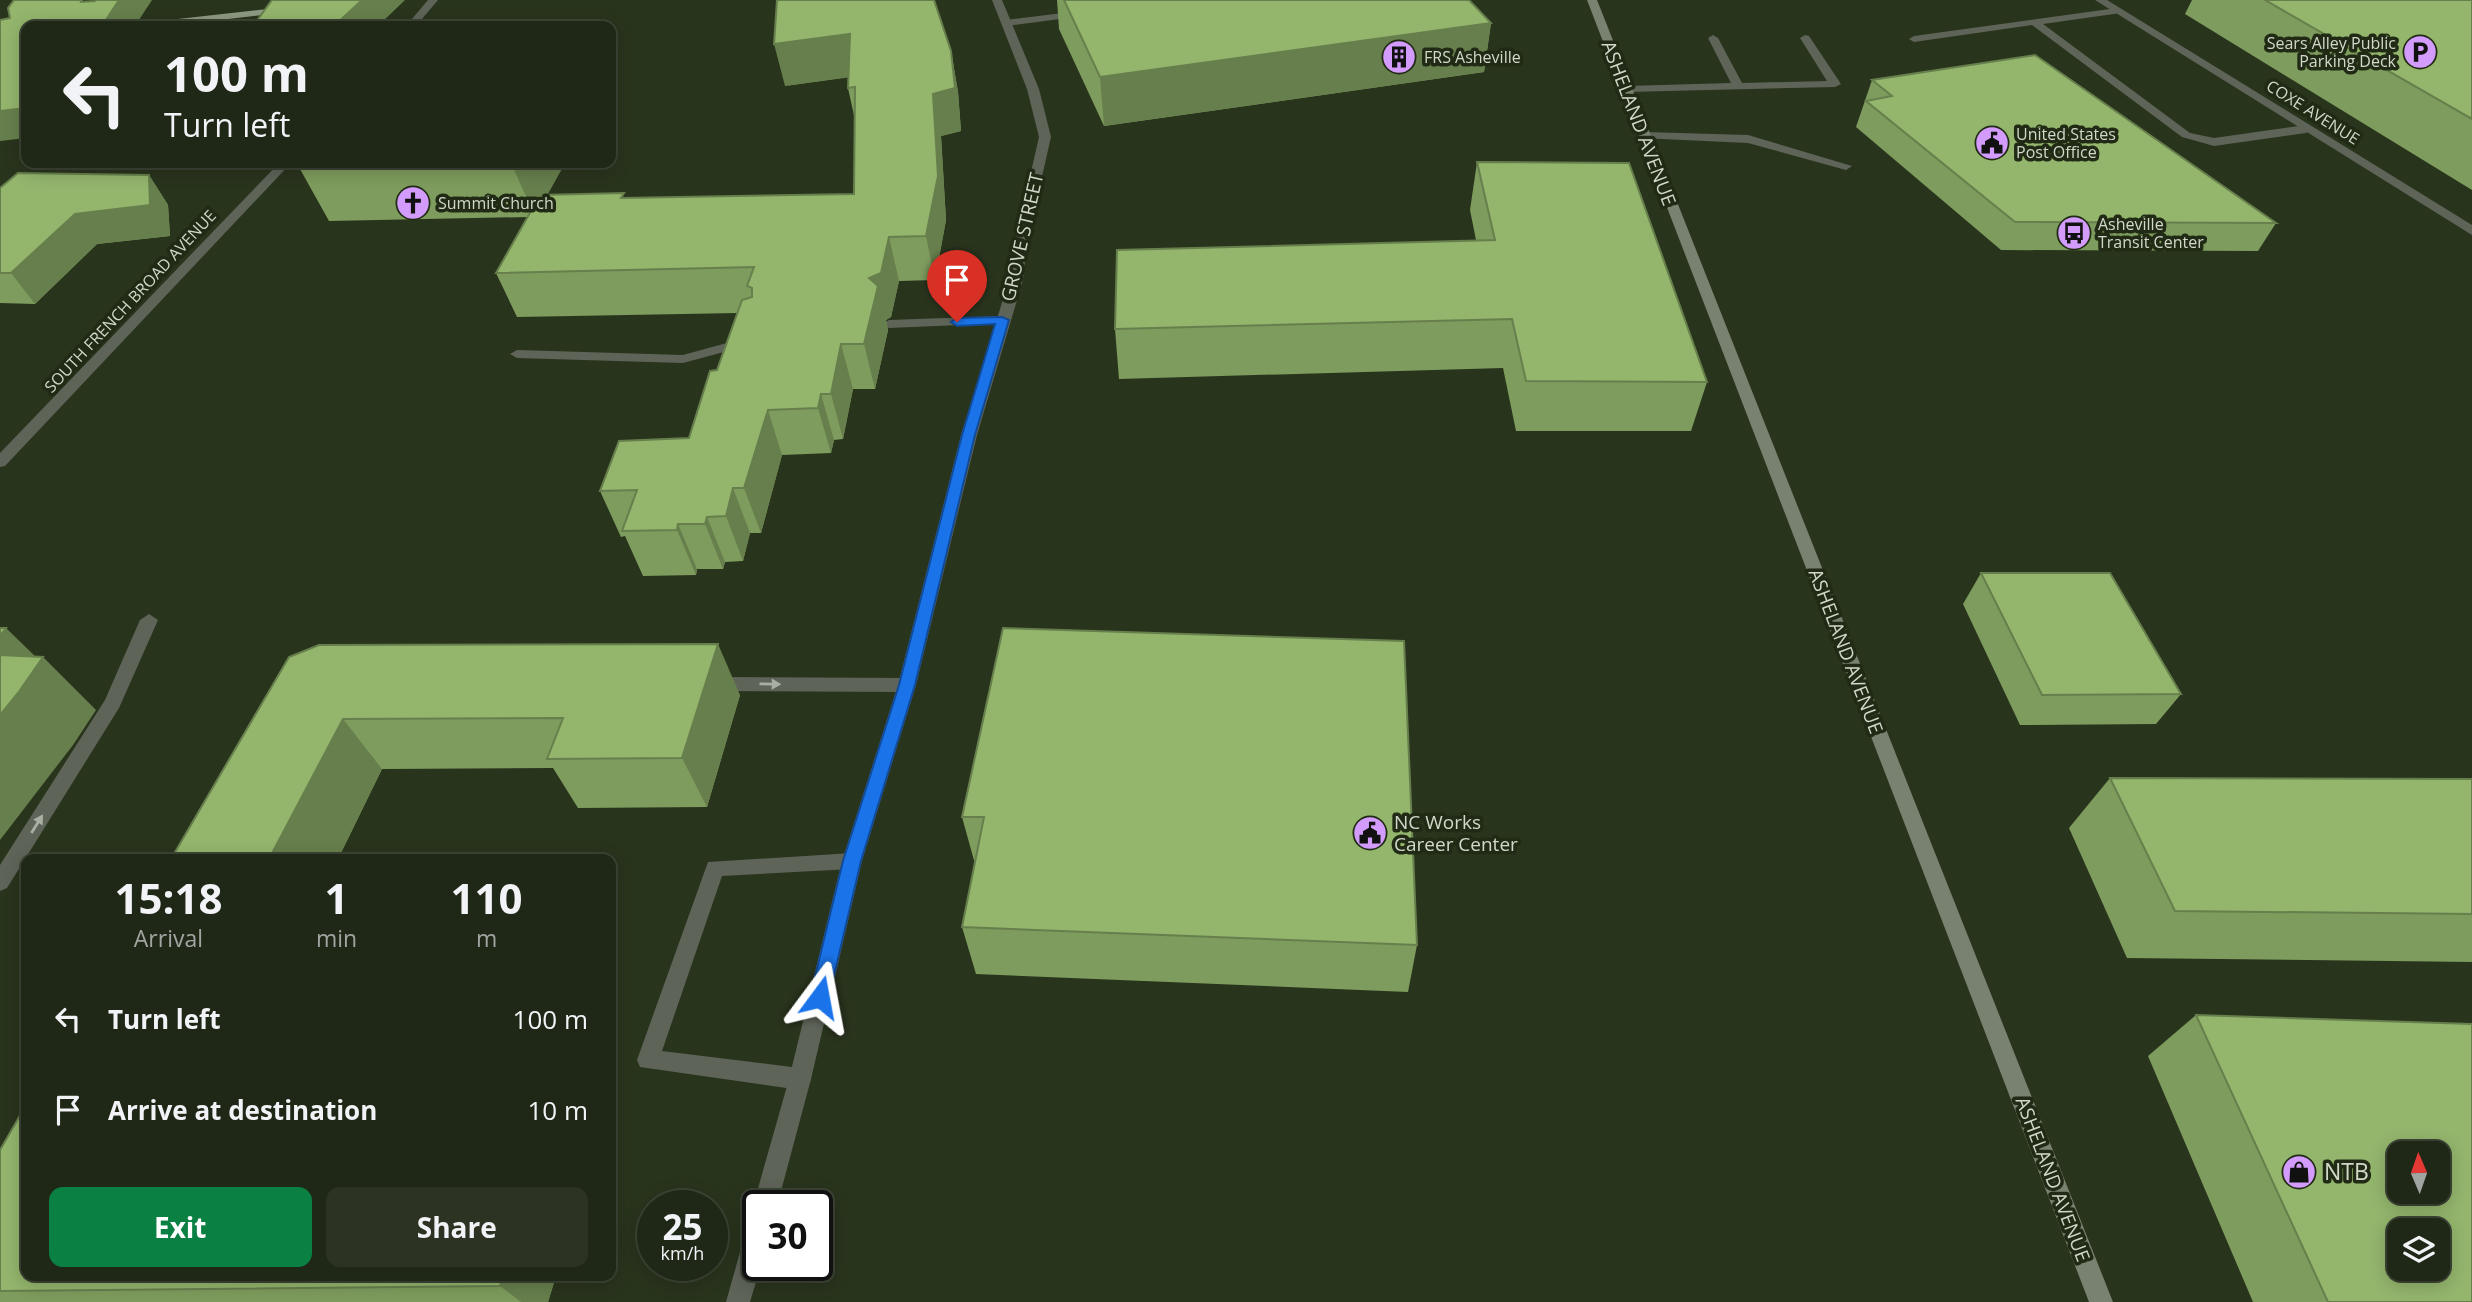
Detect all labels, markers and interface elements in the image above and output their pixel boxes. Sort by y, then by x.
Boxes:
place label: Sears Alley Public Parking Deck [2267,32,2397,72]
parking icon: Sears Alley Public Parking Deck [2401,33,2439,71]
street label: ASHELAND AVENUE [1596,37,1682,209]
building icon: FRS Asheville [1380,38,1418,76]
text: 100 m [164,40,309,106]
place label: FRS Asheville [1424,46,1521,68]
icon: left [49,49,140,140]
street label: COXE AVENUE [2262,75,2364,149]
text: Turn left [164,103,290,146]
place label: United States Post Office [2016,123,2116,163]
public building icon: United States Post Office [1973,124,2011,162]
street label: GROVE STREET [995,170,1050,304]
church icon: Summit Church [394,184,432,222]
place label: Summit Church [438,192,554,214]
street label: SOUTH FRENCH BROAD AVENUE [39,205,221,397]
place label: Asheville Transit Center [2098,213,2204,253]
bus stop icon: Asheville Transit Center [2055,214,2093,252]
pin [927,250,987,322]
icon: arrive [938,261,976,299]
street label: ASHELAND AVENUE [1803,565,1889,737]
one-way arrow [759,678,781,690]
place label: NC Works Career Center [1394,809,1518,857]
one-way arrow [30,814,43,834]
public building icon: NC Works Career Center [1351,814,1389,852]
text: 15:18 [114,869,222,926]
text: 1 [324,869,349,926]
text: 110 [451,869,523,926]
text: Arrival [134,922,203,954]
text: min [316,922,357,954]
text: m [476,922,497,954]
position arrow [783,960,857,1034]
icon: left [49,1000,87,1038]
text: Turn left [108,1001,220,1037]
text: 100 m [513,1001,588,1037]
icon: arrive [49,1091,87,1129]
text: Arrive at destination [108,1092,377,1128]
text: 10 m [527,1092,588,1128]
street label: ASHELAND AVENUE [2010,1093,2096,1265]
north arrow [2387,1141,2450,1204]
map controls [2387,1141,2450,1281]
shop icon: NTB [2280,1153,2318,1191]
place label: NTB [2324,1155,2369,1187]
button: Exit [49,1187,312,1267]
button: Share [326,1187,588,1267]
speed limit sign: 30 [742,1190,833,1281]
text: 25 [662,1203,703,1250]
button: layers [2387,1218,2450,1281]
text: km/h [661,1241,704,1265]

